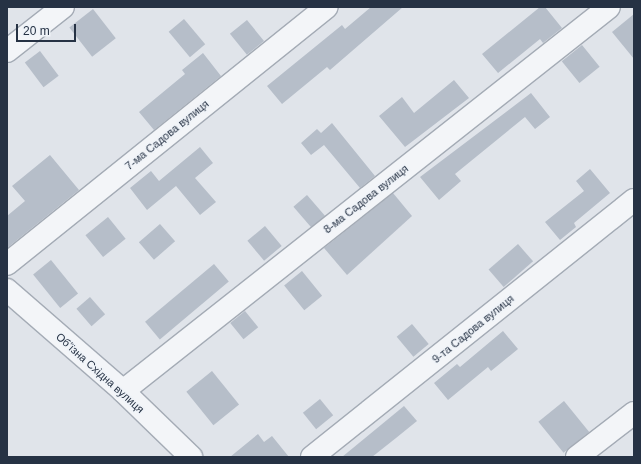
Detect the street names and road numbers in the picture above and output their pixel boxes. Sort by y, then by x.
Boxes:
street label: 7-ма Садова вулиця [123,97,211,173]
street label: 8-ма Садова вулиця [321,162,411,236]
street label: 9-та Садова вулиця [430,292,516,366]
street label: Обʼїзна Східна вулиця [53,330,147,416]

